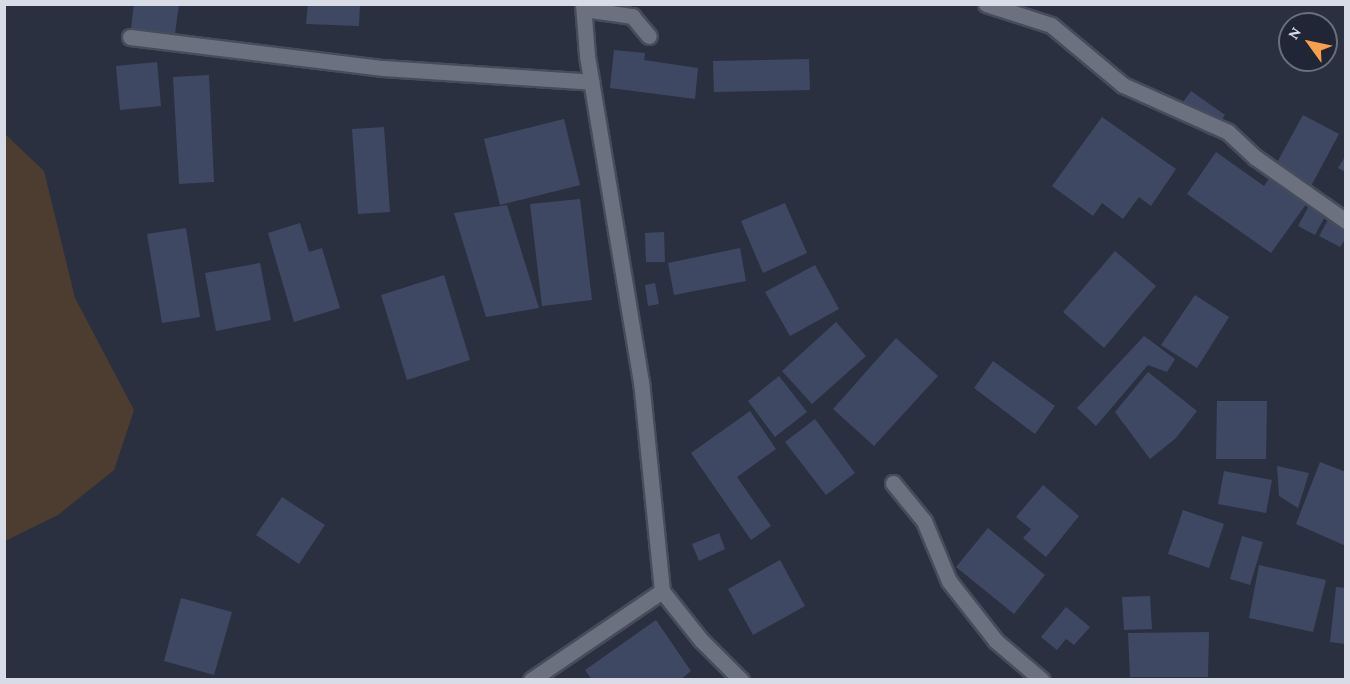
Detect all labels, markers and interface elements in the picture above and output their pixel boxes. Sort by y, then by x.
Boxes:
north arrow [1278,12,1338,72]
text: N [1284,24,1304,42]

